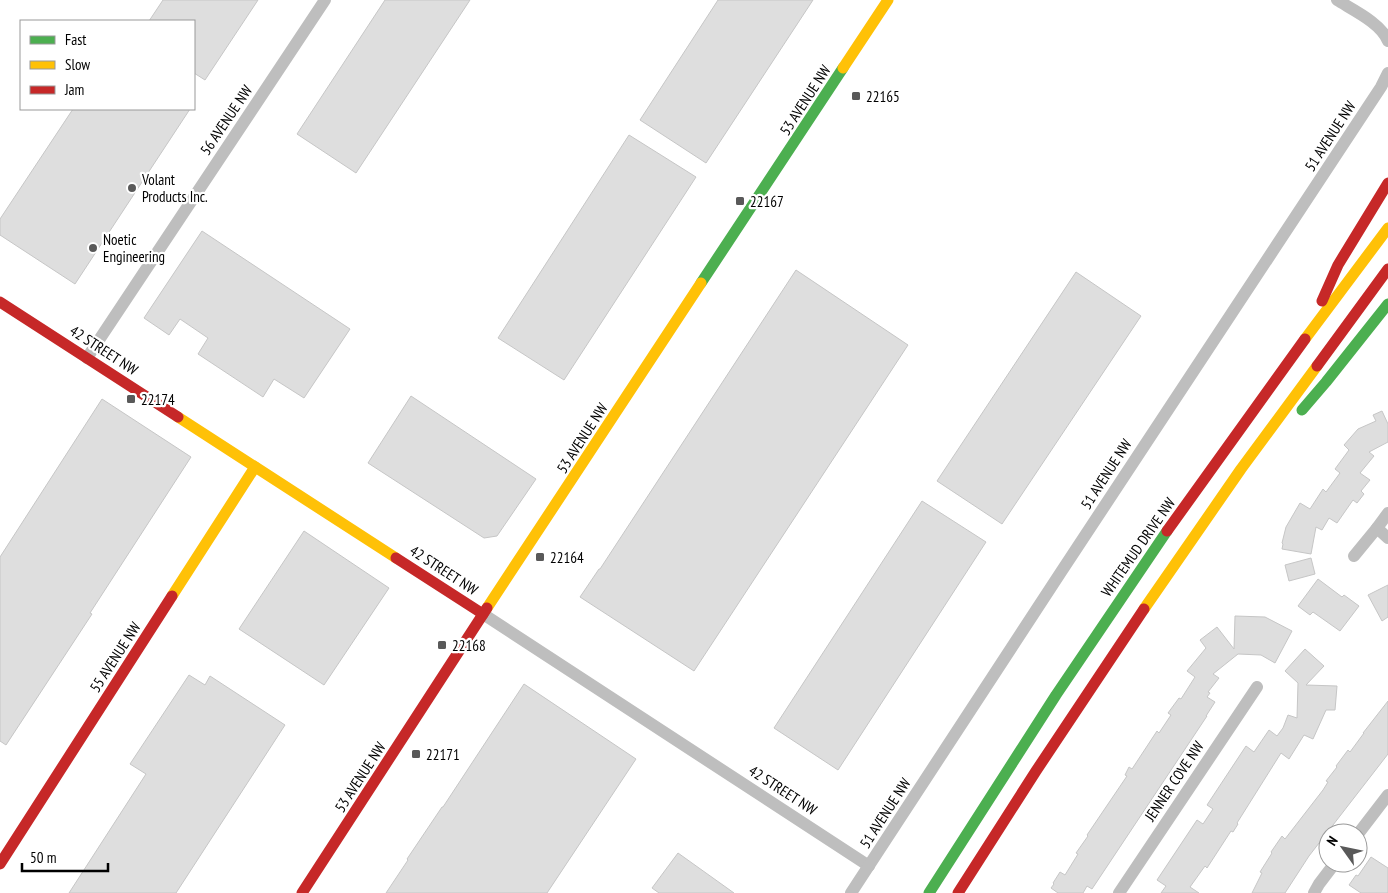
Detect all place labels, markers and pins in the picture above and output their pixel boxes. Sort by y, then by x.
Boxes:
place label: 22165 [866,87,900,106]
marker: 22165 [850,90,862,102]
place label: Volant Products Inc. [141,170,208,206]
marker: Volant Products Inc. [126,182,138,194]
place label: 22167 [750,192,784,211]
marker: 22167 [734,195,746,207]
place label: Noetic Engineering [103,230,165,266]
marker: Noetic Engineering [87,242,99,254]
place label: 22174 [141,390,175,409]
marker: 22174 [125,393,137,405]
place label: 22164 [550,548,584,567]
marker: 22164 [534,551,546,563]
place label: 22168 [452,636,486,655]
marker: 22168 [436,639,448,651]
place label: 22171 [426,745,460,764]
marker: 22171 [410,748,422,760]

